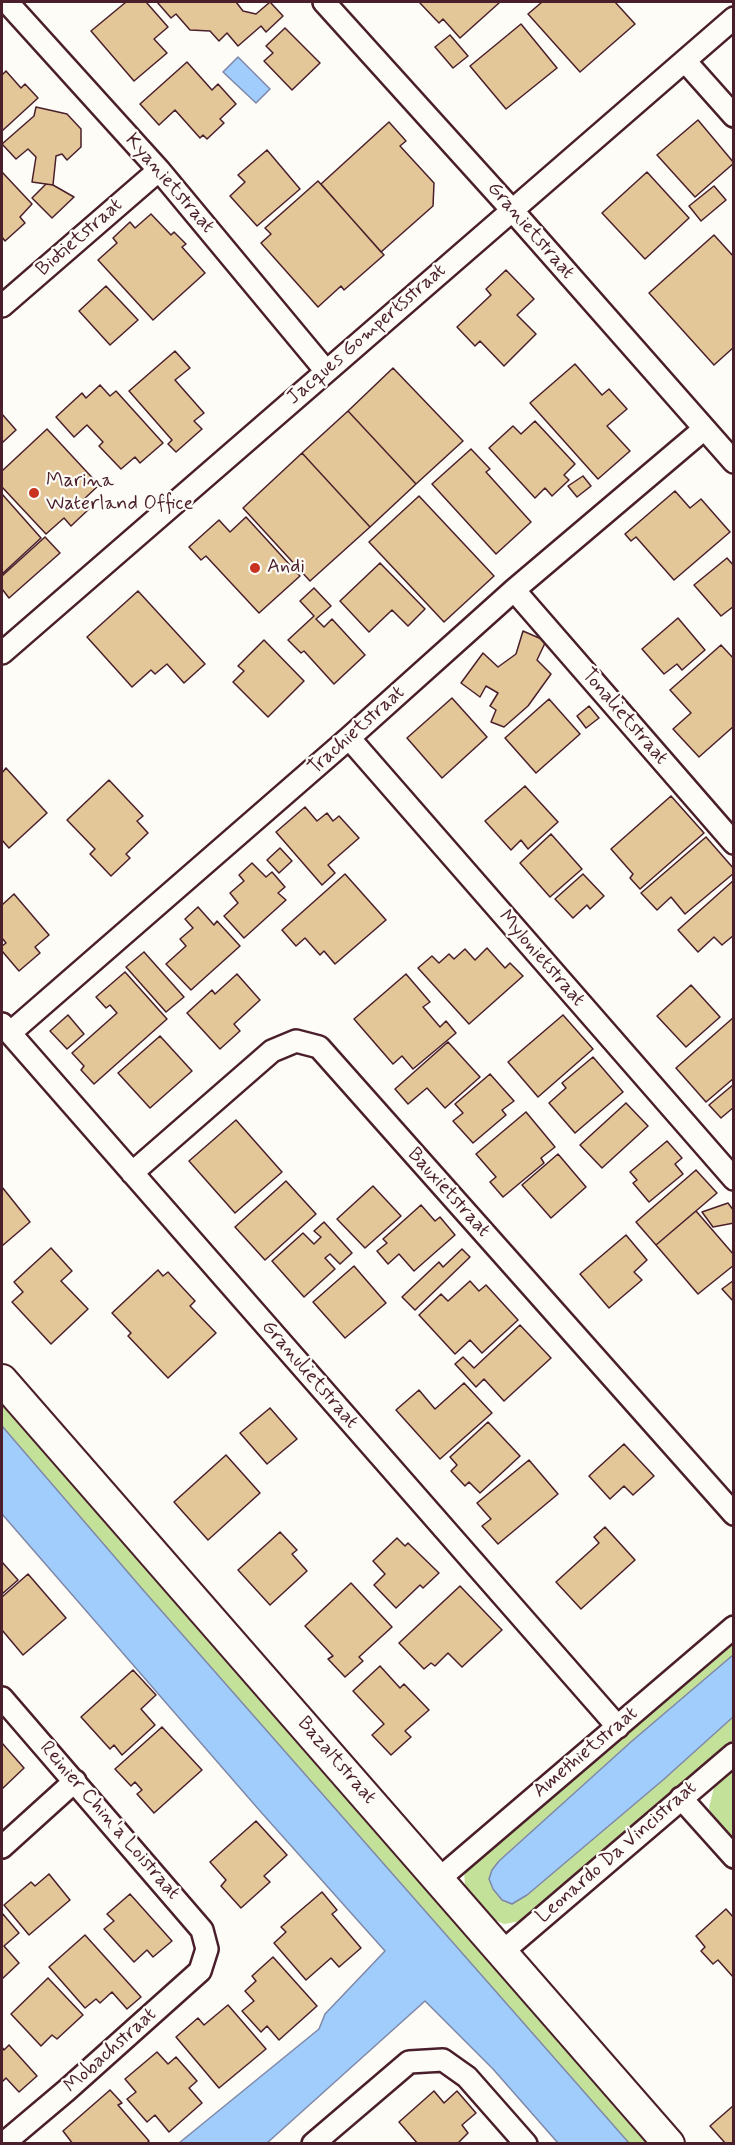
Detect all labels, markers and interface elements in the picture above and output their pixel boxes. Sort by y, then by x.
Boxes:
street label: Kyanietstraat [119,129,219,239]
street label: Granietstraat [481,177,579,285]
street label: Biotietstraat [32,194,128,282]
street label: Jacques Gompertsstraat [282,259,452,411]
place label: Marina Waterland Office [46,470,193,517]
marker: Marina Waterland Office [27,486,41,500]
place label: Andi [267,556,305,580]
marker: Andi [248,561,262,575]
street label: Tonalietstraat [576,664,672,770]
street label: Trachietstraat [304,681,410,781]
street label: Mylonietstraat [493,906,589,1012]
street label: Bauxietstraat [402,1143,494,1243]
street label: Granulietstraat [255,1316,363,1434]
street label: Amethietstraat [529,1702,643,1804]
street label: Bazaltstraat [291,1712,381,1810]
street label: Reinier Chin'a Loistraat [34,1737,184,1905]
street label: Leonardo Da Vincistraat [532,1777,702,1929]
street label: Mobachstraat [60,2003,162,2099]

